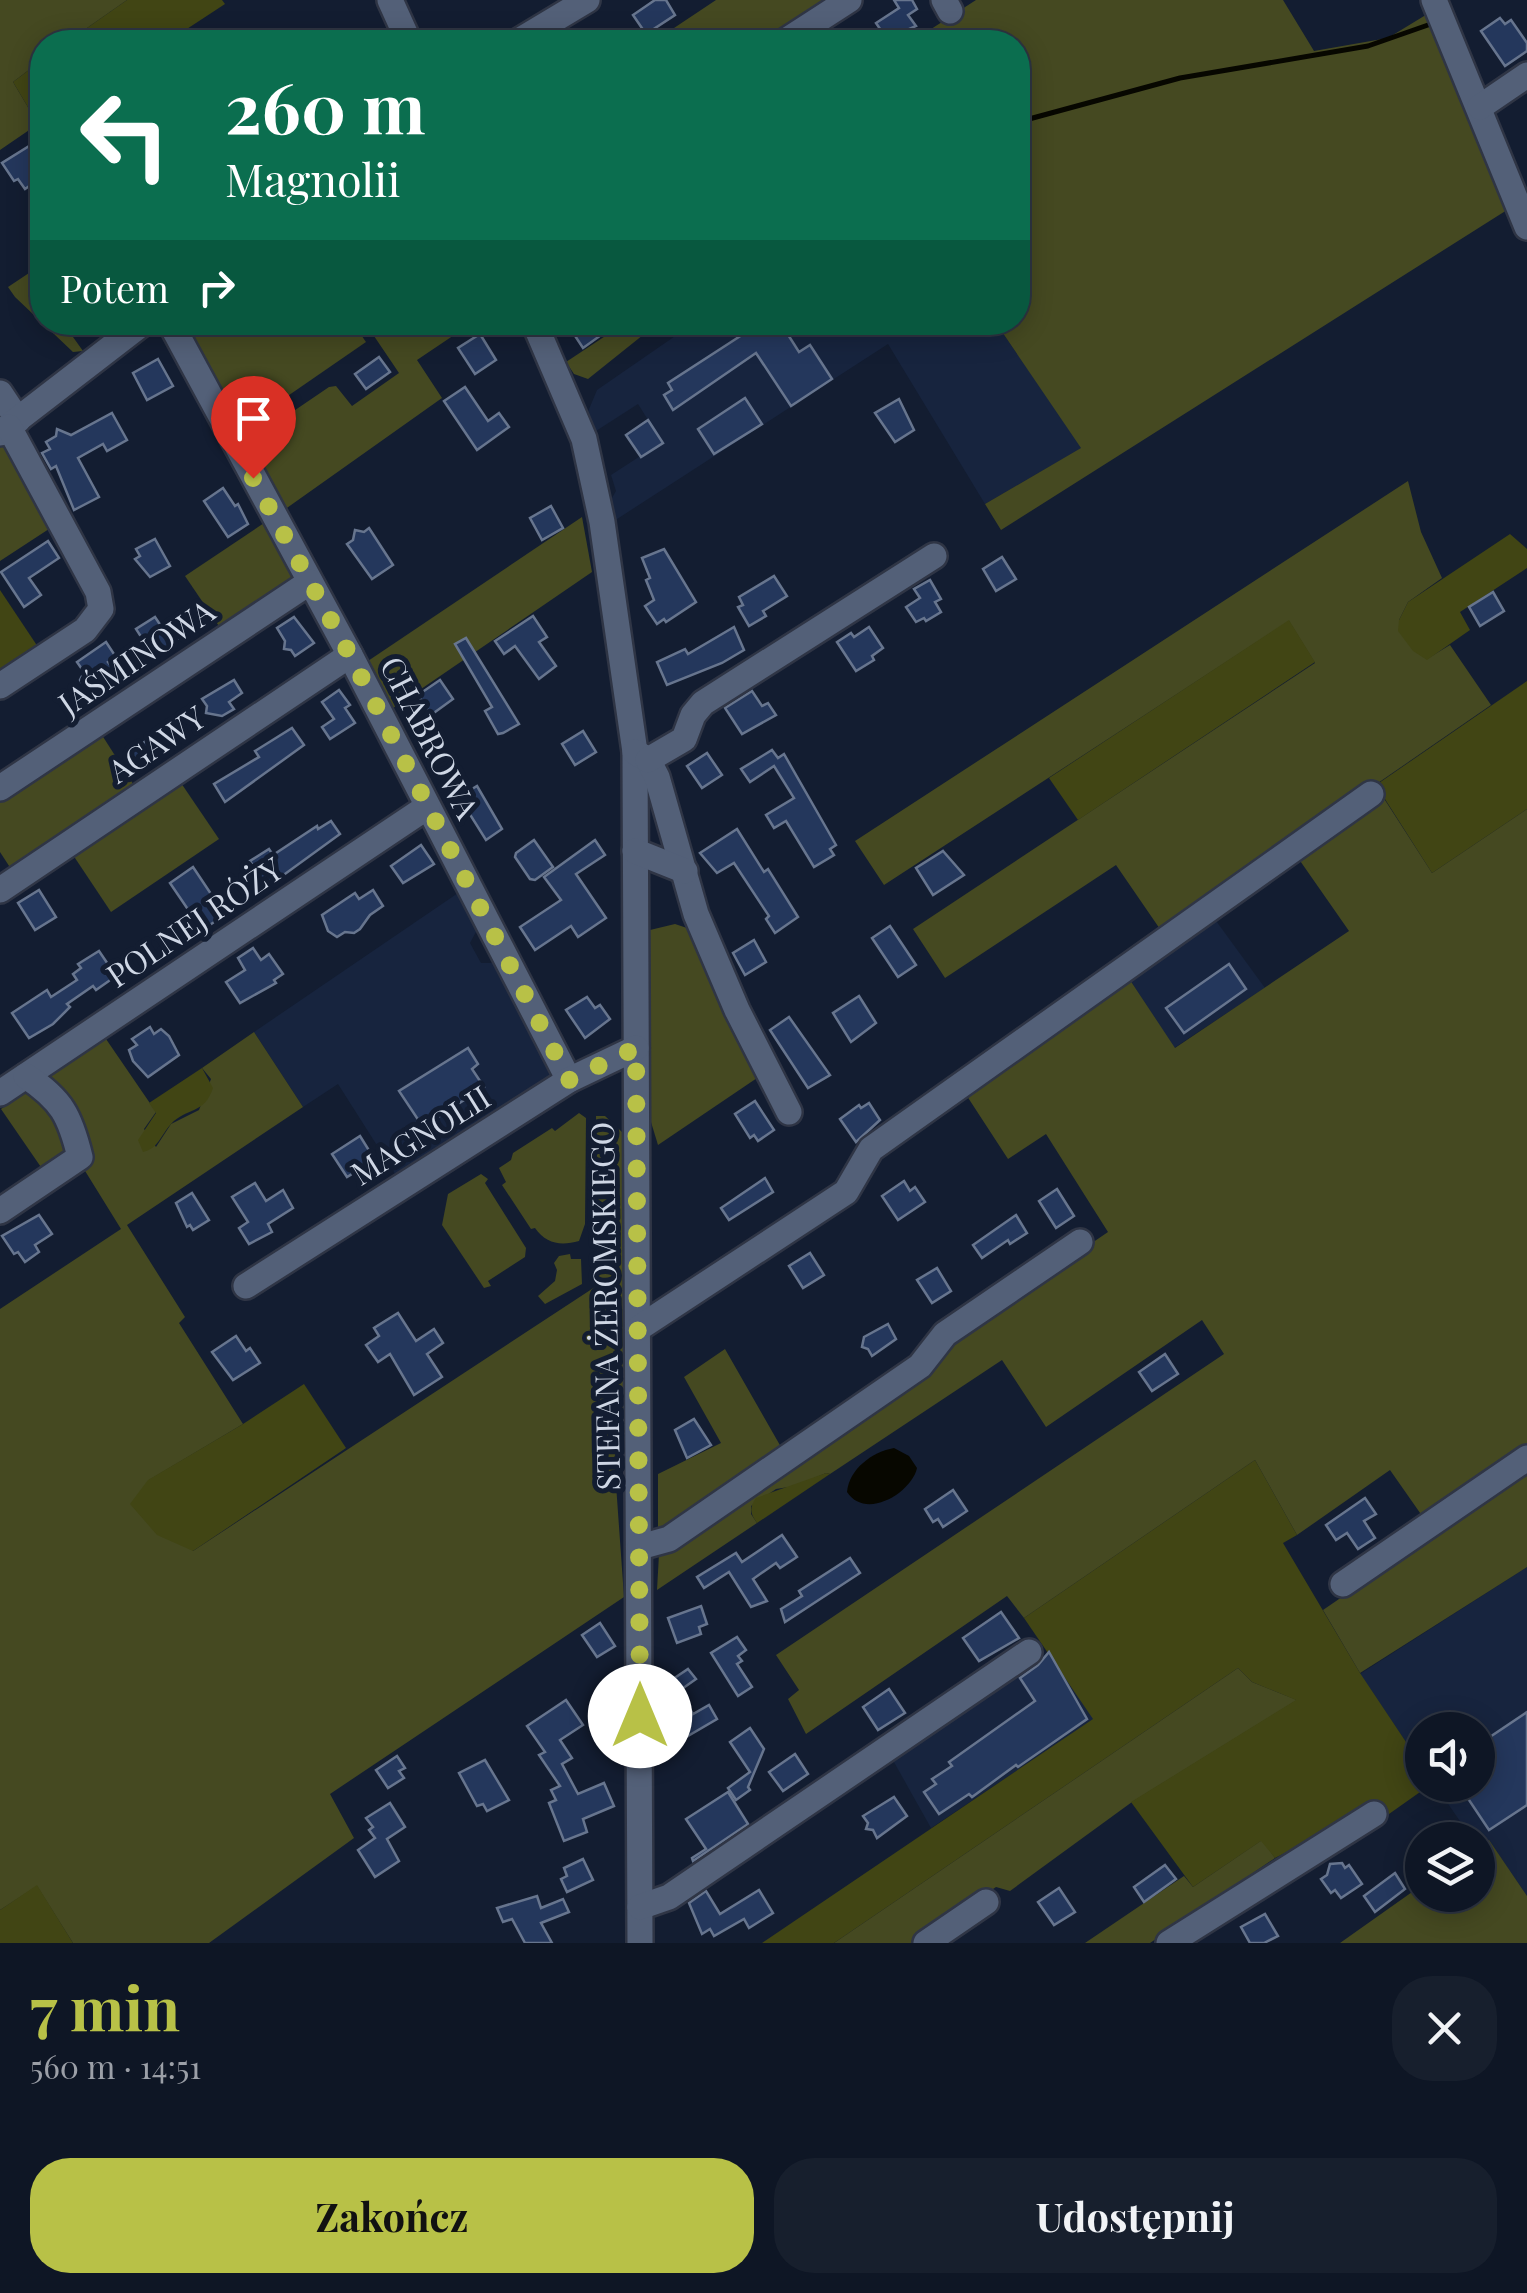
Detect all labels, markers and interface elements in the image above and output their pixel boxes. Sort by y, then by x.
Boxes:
text: 260 m [225,58,426,152]
icon: left [60,70,190,200]
text: Magnolii [225,148,400,208]
icon: right [189,260,244,315]
text: Potem [60,262,169,313]
pin [211,376,296,479]
icon: arrive [226,391,281,446]
street label: JAŚMINOWA [48,587,223,724]
street label: CHABROWA [372,648,491,826]
street label: AGAWY [98,695,213,792]
street label: POLNEJ RÓŻY [97,846,290,996]
street label: MAGNOLII [342,1074,497,1194]
street label: STEFANA ŻEROMSKIEGO [579,1121,628,1491]
position arrow [588,1664,692,1768]
map controls [1405,1712,1495,1912]
button: sound [1405,1712,1495,1802]
button: layers [1405,1822,1495,1912]
text: 7 min [30,1966,180,2046]
button: close [1392,1976,1497,2081]
text: 560 m · 14:51 [30,2044,201,2087]
button: Zakończ [30,2158,754,2273]
button: Udostępnij [774,2158,1497,2273]

